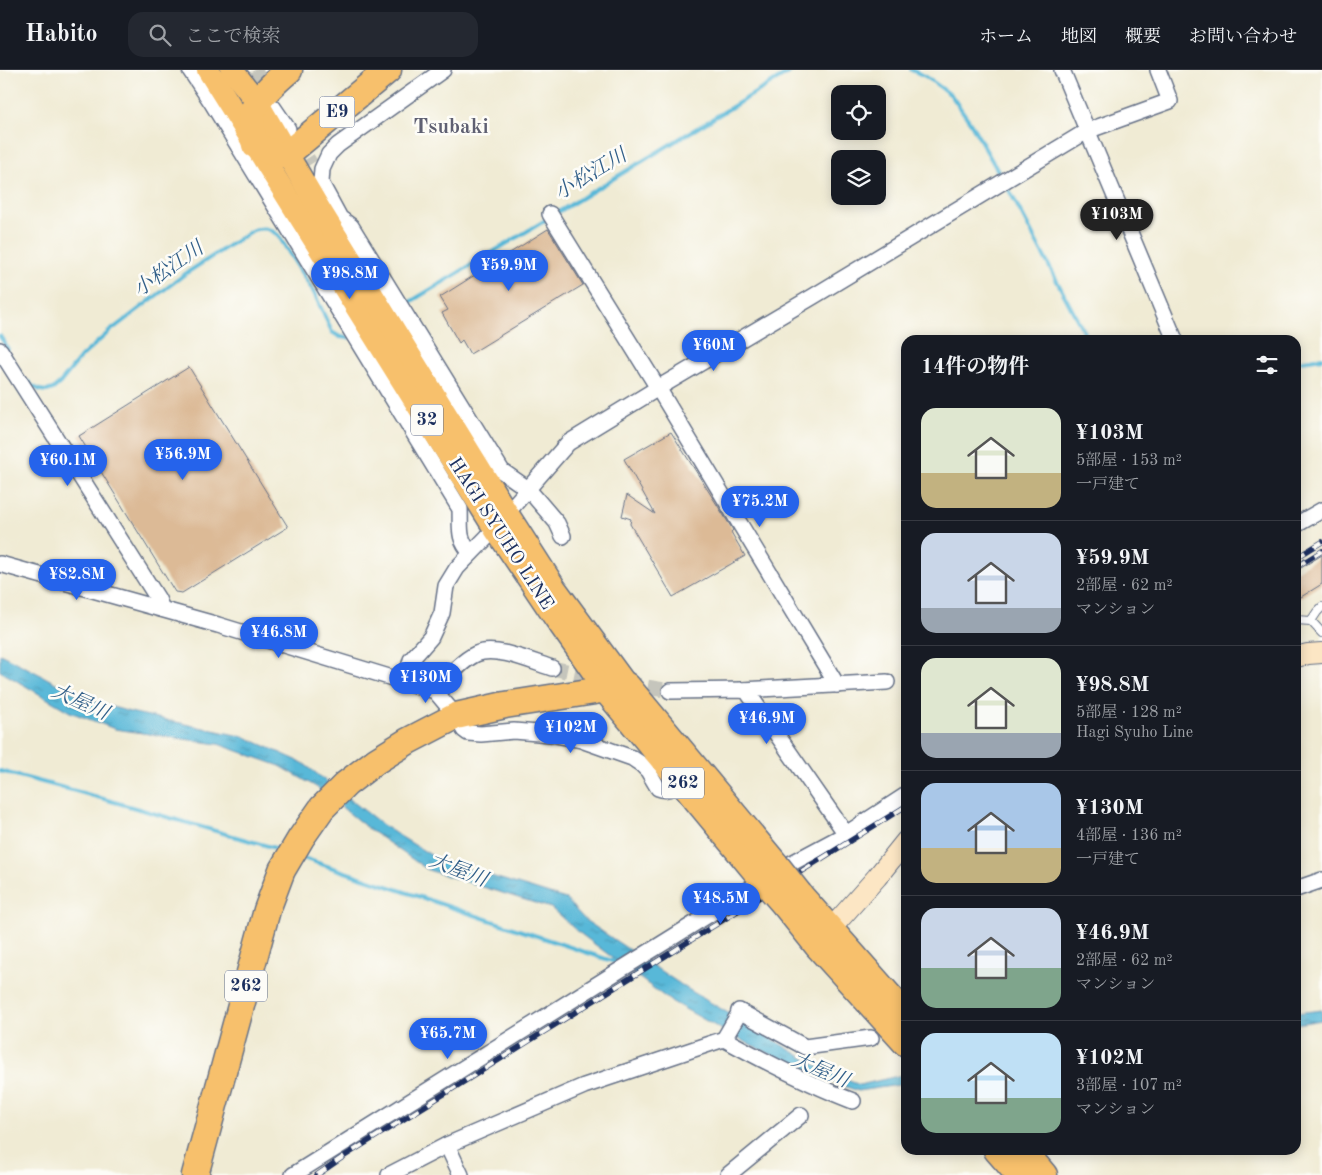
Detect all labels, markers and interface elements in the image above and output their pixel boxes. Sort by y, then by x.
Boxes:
search box [128,12,478,57]
icon: search [146,21,174,49]
text: Habito [25,23,98,47]
text: ここで検索 [186,28,281,47]
text: ホーム [979,28,1033,46]
text: 地図 [1061,28,1097,46]
text: 概要 [1125,28,1161,46]
text: お問い合わせ [1189,28,1297,46]
map controls [831,85,886,205]
button: locate [831,85,886,140]
road number: E9 [320,97,354,128]
district label: Tsubaki [413,117,489,138]
water label: 小松江川 [551,143,632,204]
button: layers [831,150,886,205]
pin: ¥103M [1082,198,1152,241]
text: ¥103M [1091,207,1143,223]
water label: 小松江川 [129,236,209,301]
pin: ¥59.9M [468,250,550,292]
pin: ¥98.8M [309,258,391,300]
text: ¥59.9M [481,258,537,274]
text: ¥98.8M [322,266,378,282]
pin: ¥60M [684,330,744,372]
text: ¥60M [693,338,735,354]
icon: filters [1253,351,1281,379]
text: 14件の物件 [921,357,1029,378]
road number: 32 [411,404,443,436]
text: ¥103M [1076,423,1143,444]
icon: home [961,428,1021,488]
pin: ¥56.9M [142,438,224,481]
pin: ¥60.1M [27,444,109,487]
text: ¥56.9M [155,447,211,463]
text: ¥60.1M [40,453,96,469]
text: 5部屋 · 153 m² [1076,453,1182,469]
street label: HAGI SYUHO LINE [444,455,556,613]
text: 一戸建て [1076,477,1140,493]
pin: ¥75.2M [719,486,801,528]
text: ¥75.2M [732,494,788,510]
text: ¥59.9M [1076,548,1149,569]
icon: home [961,553,1021,613]
pin: ¥82.8M [36,558,118,601]
text: ¥82.8M [49,567,105,583]
text: 2部屋 · 62 m² [1076,578,1173,594]
text: マンション [1076,602,1155,618]
pin: ¥46.8M [238,616,320,659]
text: ¥46.8M [251,625,307,641]
pin: ¥130M [391,662,461,704]
text: ¥130M [400,670,452,686]
text: ¥98.8M [1076,675,1149,696]
icon: home [961,678,1021,738]
water label: 大屋川 [49,680,114,725]
pin: ¥46.9M [726,702,808,745]
text: 5部屋 · 128 m² [1076,705,1182,721]
text: ¥46.9M [739,711,795,727]
pin: ¥102M [536,712,606,754]
text: ¥102M [545,720,597,736]
text: Hagi Syuho Line [1076,725,1193,741]
road number: 262 [662,768,704,798]
text: ¥130M [1076,798,1143,819]
icon: home [961,803,1021,863]
text: 4部屋 · 136 m² [1076,828,1182,844]
water label: 大屋川 [426,849,492,892]
text: 一戸建て [1076,852,1140,868]
pin: ¥48.5M [680,882,762,925]
text: ¥48.5M [693,891,749,907]
text: ¥46.9M [1076,923,1149,944]
icon: home [961,928,1021,988]
text: 2部屋 · 62 m² [1076,953,1173,969]
road number: 262 [225,970,267,1001]
text: マンション [1076,977,1155,993]
pin: ¥65.7M [407,1018,489,1060]
text: ¥65.7M [420,1026,476,1042]
water label: 大屋川 [788,1048,854,1093]
text: ¥102M [1076,1048,1143,1069]
icon: home [961,1053,1021,1113]
text: 3部屋 · 107 m² [1076,1078,1182,1094]
text: マンション [1076,1102,1155,1118]

